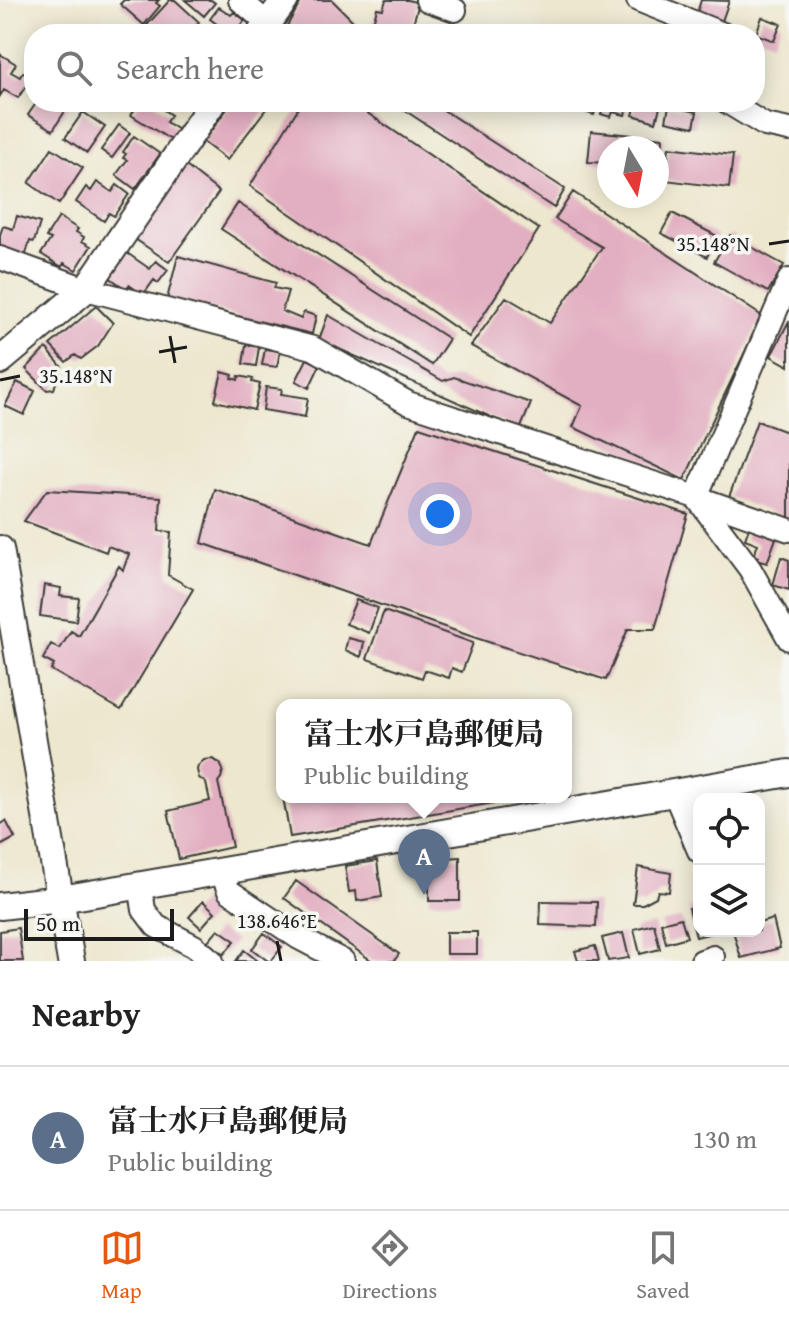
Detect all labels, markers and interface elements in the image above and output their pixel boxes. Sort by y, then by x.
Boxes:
search box [24,24,765,112]
icon: search [52,46,96,90]
text: Search here [116,46,264,90]
north arrow [597,136,669,208]
text: 35.148°N [676,229,750,258]
text: 35.148°N [39,361,113,390]
your location [420,494,460,534]
popup [276,699,572,803]
text: 富士水戸島郵便局 [304,711,544,755]
text: Public building [304,755,468,794]
map controls [693,793,765,937]
button: locate [693,793,765,865]
pin: A [398,829,450,895]
button: layers [693,865,765,937]
scale bar [24,905,174,941]
text: 138.646°E [237,906,317,935]
text: 50 m [36,907,80,939]
text: Nearby [32,989,141,1038]
text: 富士水戸島郵便局 [108,1098,348,1142]
text: A [50,1119,66,1158]
text: 130 m [692,1119,757,1158]
text: Public building [108,1142,272,1181]
tab: Map [100,1226,144,1306]
tab: Directions [343,1226,437,1306]
tab: Saved [636,1226,689,1306]

